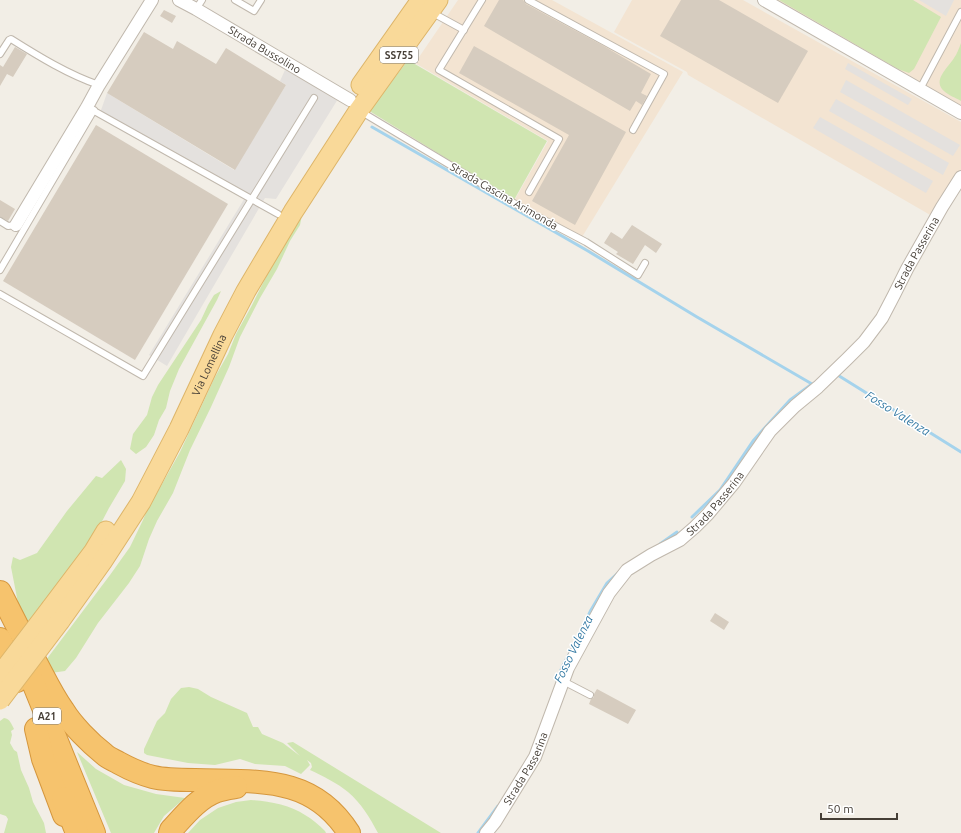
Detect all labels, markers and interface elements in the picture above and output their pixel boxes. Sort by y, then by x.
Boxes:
street label: Strada Bussolino [226,24,303,76]
road number: SS755 [380,47,418,63]
street label: Strada Cascina Arimonda [448,160,560,232]
street label: Strada Passerina [892,215,941,291]
street label: Via Lomellina [190,332,228,397]
water label: Fosso Valenza [864,388,933,438]
street label: Strada Passerina [684,469,746,538]
water label: Fosso Valenza [551,613,595,685]
road number: A21 [33,708,61,724]
street label: Strada Passerina [501,731,550,807]
scale bar [821,795,897,821]
text: 50 m [827,802,854,815]

